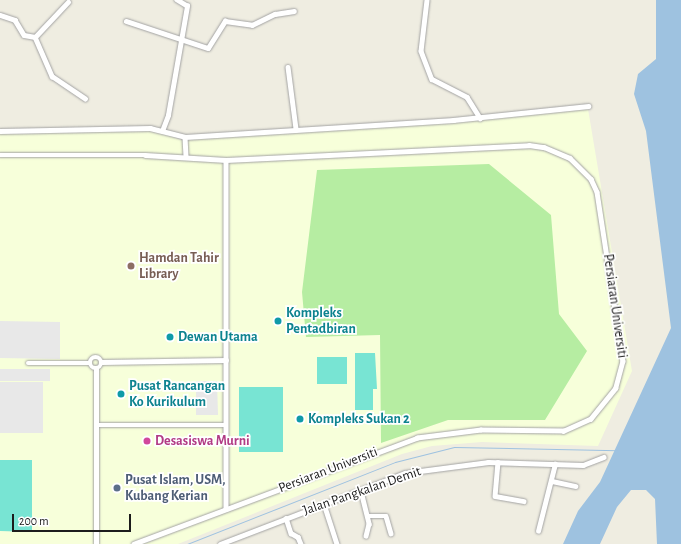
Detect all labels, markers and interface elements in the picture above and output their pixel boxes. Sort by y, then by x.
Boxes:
place label: Hamdan Tahir Library [139,250,219,282]
street label: Persiaran Universiti [599,253,631,359]
marker: Hamdan Tahir Library [126,261,136,271]
place label: Kompleks Pentadbiran [286,305,356,338]
marker: Kompleks Pentadbiran [273,316,283,326]
place label: Dewan Utama [178,329,258,345]
marker: Dewan Utama [165,332,175,342]
place label: Pusat Rancangan Ko Kurikulum [129,378,225,410]
marker: Pusat Rancangan Ko Kurikulum [116,389,126,399]
place label: Kompleks Sukan 2 [308,411,410,427]
marker: Kompleks Sukan 2 [295,414,305,424]
place label: Desasiswa Murni [155,433,250,449]
marker: Desasiswa Murni [142,436,152,446]
street label: Persiaran Universiti [276,443,380,497]
street label: Jalan Pangkalan Demit [301,463,423,519]
place label: Pusat Islam, USM, Kubang Kerian [125,472,226,504]
marker: Pusat Islam, USM, Kubang Kerian [112,483,122,493]
scale bar [14,506,133,532]
text: 200 m [19,515,49,527]

